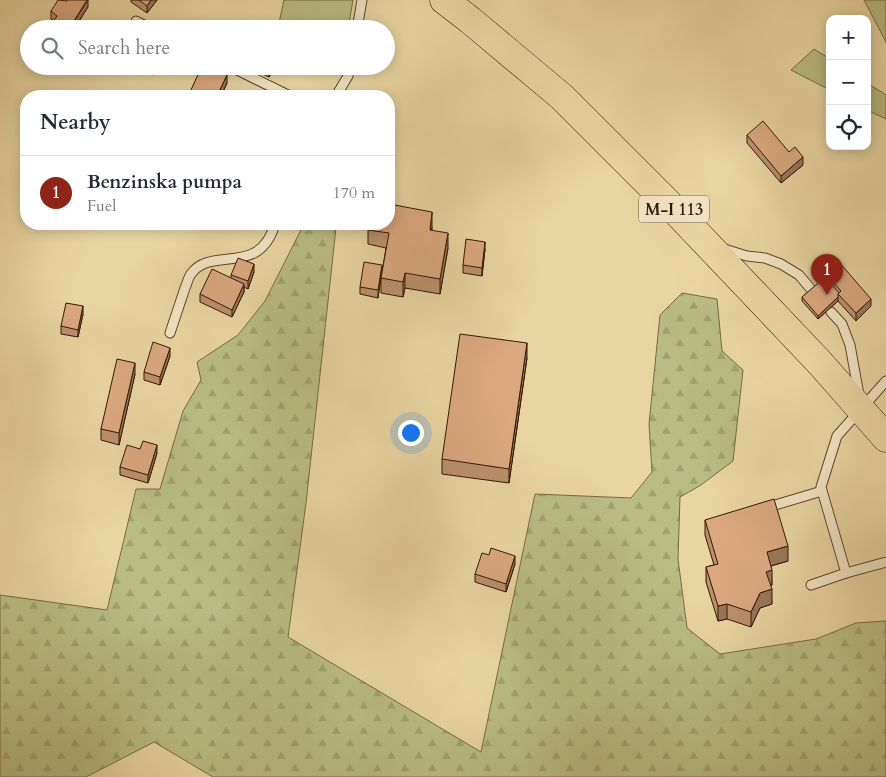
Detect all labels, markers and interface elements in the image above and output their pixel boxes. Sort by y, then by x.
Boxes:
map controls [826,15,871,150]
button: + [826,15,871,60]
search box [20,20,395,75]
icon: search [38,34,66,62]
text: Search here [78,35,170,61]
button: − [826,60,871,105]
button: locate [826,105,871,150]
text: Nearby [40,108,111,137]
text: Benzinska pumpa [87,169,242,195]
text: 1 [52,182,60,204]
text: 170 m [333,182,375,204]
text: Fuel [87,195,116,217]
road number: M-I 113 [639,195,709,222]
pin: 1 [811,254,843,295]
your location [398,420,424,446]

